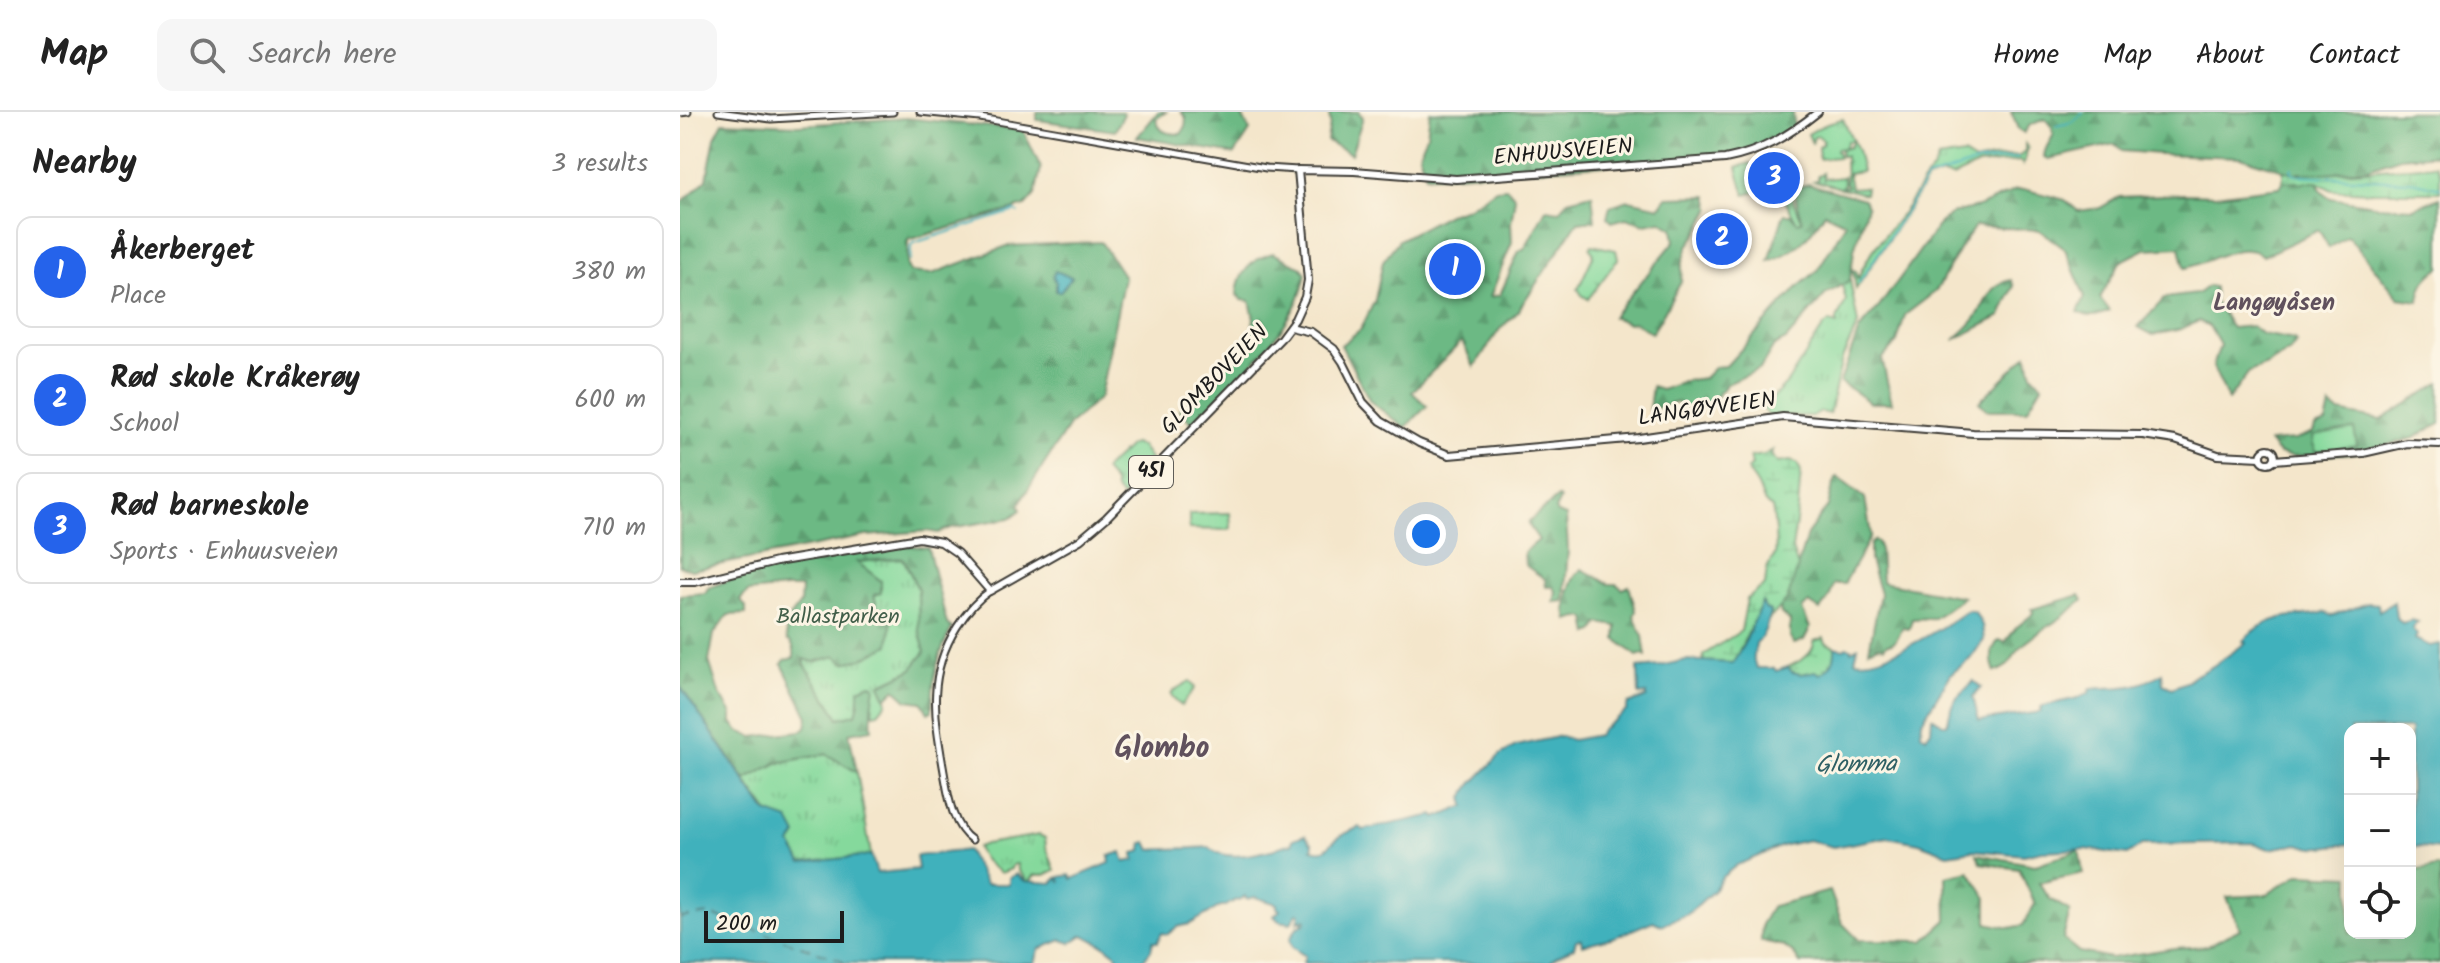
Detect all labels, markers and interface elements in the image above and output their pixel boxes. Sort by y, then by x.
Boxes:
search box [157,19,717,91]
text: Map [40,25,109,85]
text: Search here [249,31,396,79]
icon: search [185,33,229,77]
text: Home [1993,33,2059,78]
text: Map [2103,33,2152,78]
text: About [2196,33,2264,78]
text: Contact [2308,33,2400,78]
street label: ENHUUSVEIEN [1492,129,1634,177]
text: Nearby [32,137,137,191]
text: 3 results [551,143,648,185]
pin: 3 [1748,148,1800,208]
pin: 2 [1696,209,1748,269]
text: Åkerberget [110,227,254,275]
pin: 1 [1429,239,1481,299]
text: 1 [56,251,64,293]
text: 380 m [571,251,646,293]
text: Place [110,275,166,317]
district label: Langøyåsen [2213,284,2335,323]
street label: GLOMBOVEIEN [1153,316,1277,444]
text: Rød skole Kråkerøy [110,355,360,403]
text: 2 [52,379,68,421]
text: 600 m [574,379,646,421]
street label: LANGØYVEIEN [1636,383,1778,437]
text: School [110,403,179,445]
road number: 451 [1129,456,1173,488]
text: Rød barneskole [110,483,309,531]
text: 3 [53,507,67,549]
text: 710 m [582,507,646,549]
your location [1406,514,1446,554]
text: Sports · Enhuusveien [110,531,338,573]
park label: Ballastparken [776,600,900,635]
map controls [2344,723,2416,939]
button: + [2344,723,2416,795]
district label: Glombo [1115,725,1209,773]
water label: Glomma [1815,745,1899,785]
button: − [2344,795,2416,867]
button: locate [2344,867,2416,939]
scale bar [704,907,844,943]
text: 200 m [716,907,777,942]

